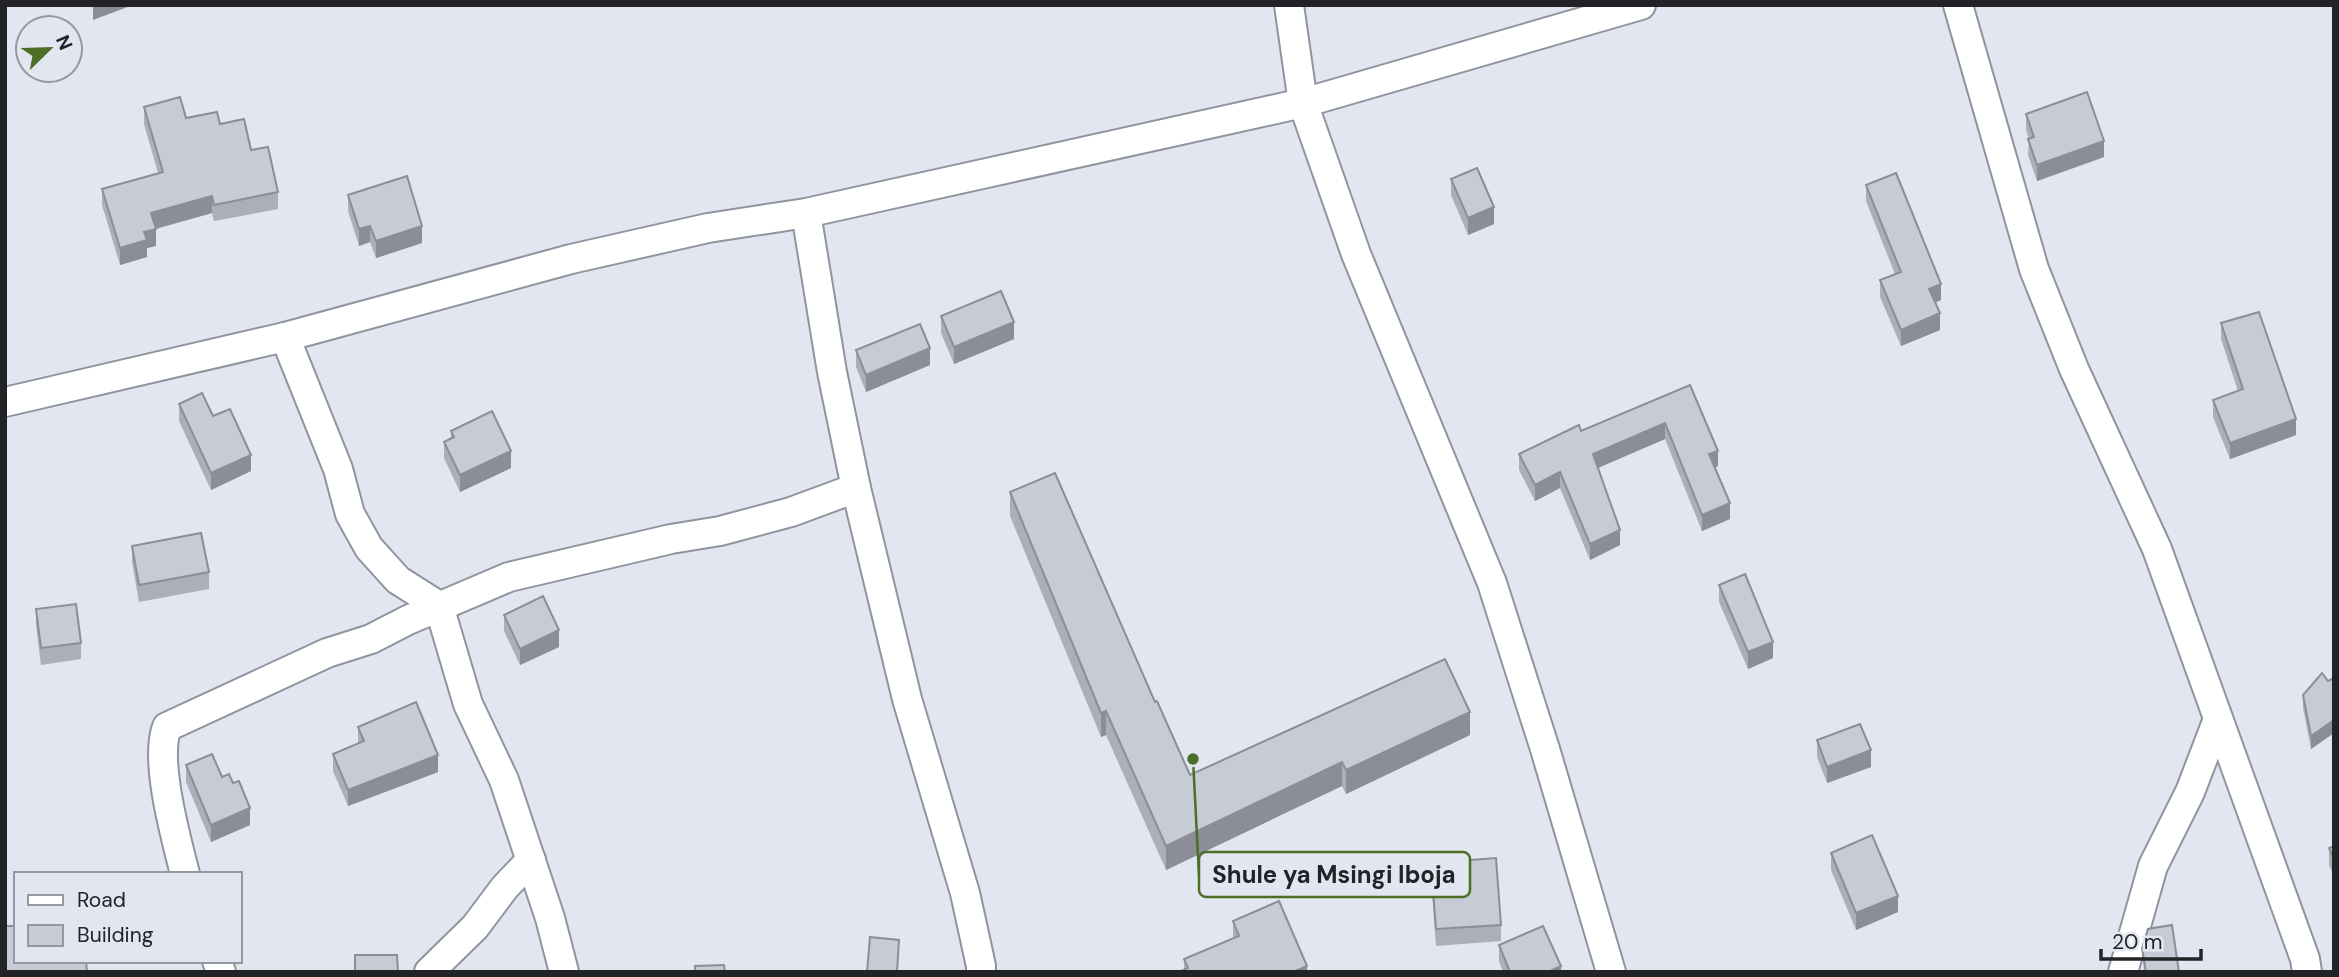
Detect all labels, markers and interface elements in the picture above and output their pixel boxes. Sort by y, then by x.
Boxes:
north arrow [14,14,84,84]
text: N [50,31,78,54]
callout: Shule ya Msingi Iboja [1199,852,1470,897]
text: Shule ya Msingi Iboja [1212,859,1456,890]
legend [14,872,242,963]
text: Road [77,886,126,914]
scale bar [2101,918,2201,962]
text: Building [77,921,154,949]
text: 20 m [2112,928,2163,956]

